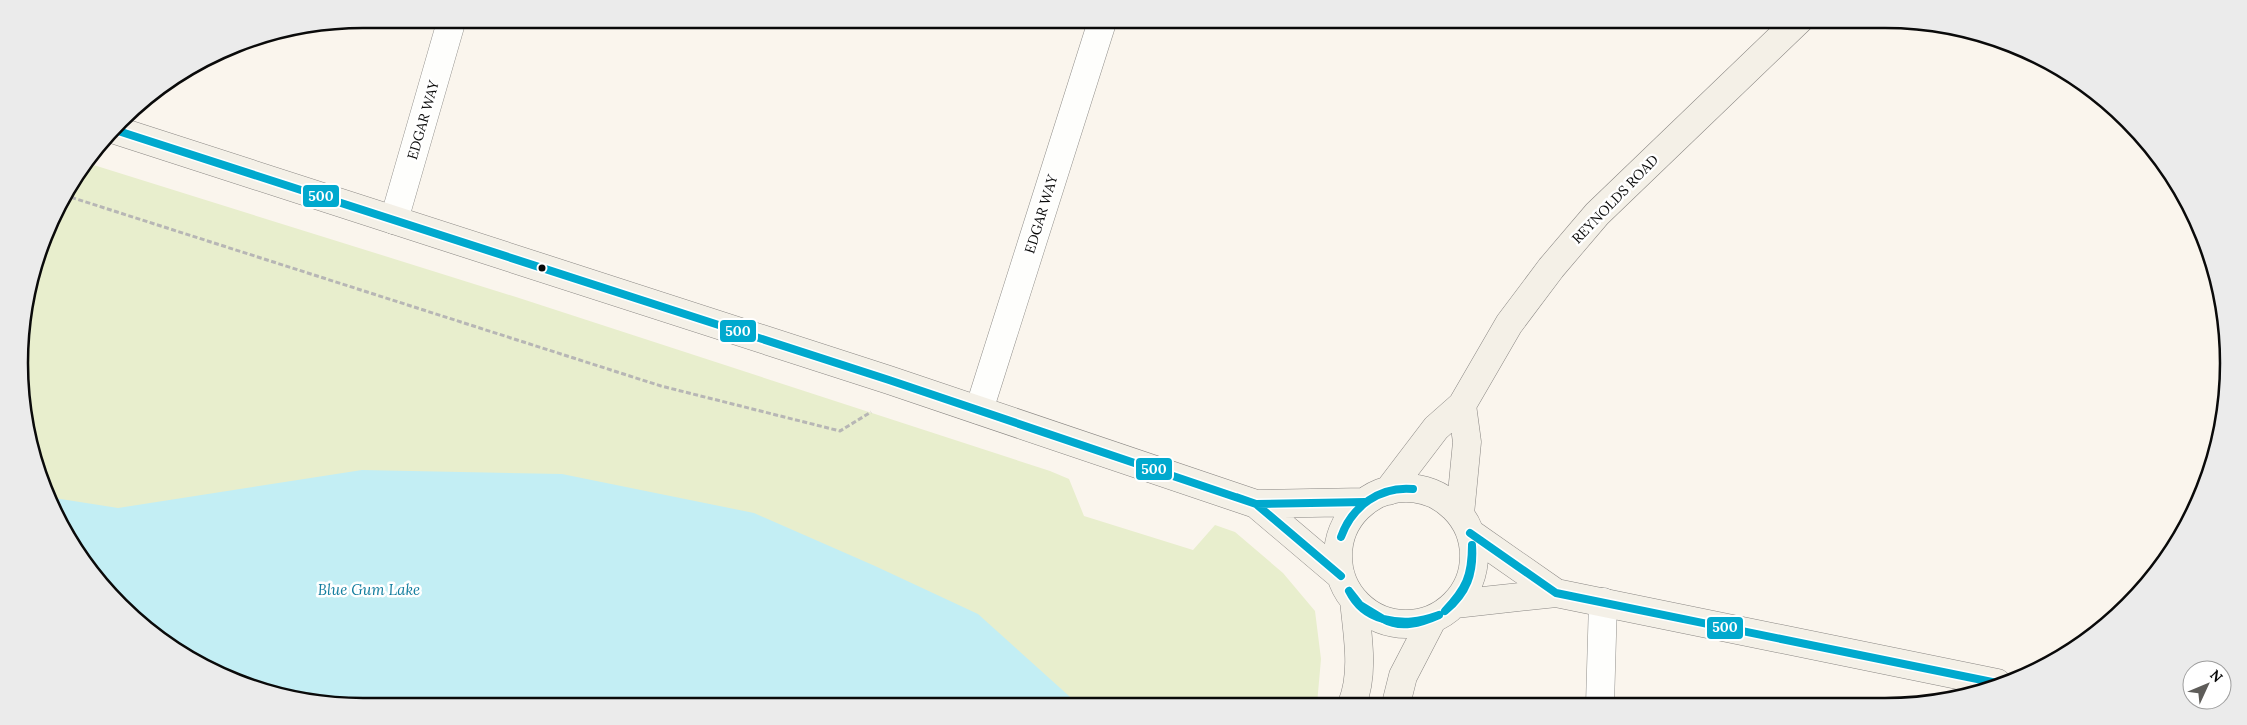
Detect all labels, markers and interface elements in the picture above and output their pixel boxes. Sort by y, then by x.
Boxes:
street label: EDGAR WAY [403,77,443,162]
street label: REYNOLDS ROAD [1568,151,1662,247]
street label: EDGAR WAY [1020,171,1062,256]
line badge: 500 [302,184,340,208]
text: 500 [308,187,334,205]
unlabelled marker [537,263,547,273]
line badge: 500 [719,319,757,343]
text: 500 [725,322,751,340]
line badge: 500 [1135,457,1173,481]
text: 500 [1141,460,1167,478]
water label: Blue Gum Lake [318,580,420,599]
line badge: 500 [1706,616,1744,640]
text: 500 [1712,618,1738,636]
north arrow [2182,660,2232,710]
text: N [2206,666,2227,686]

